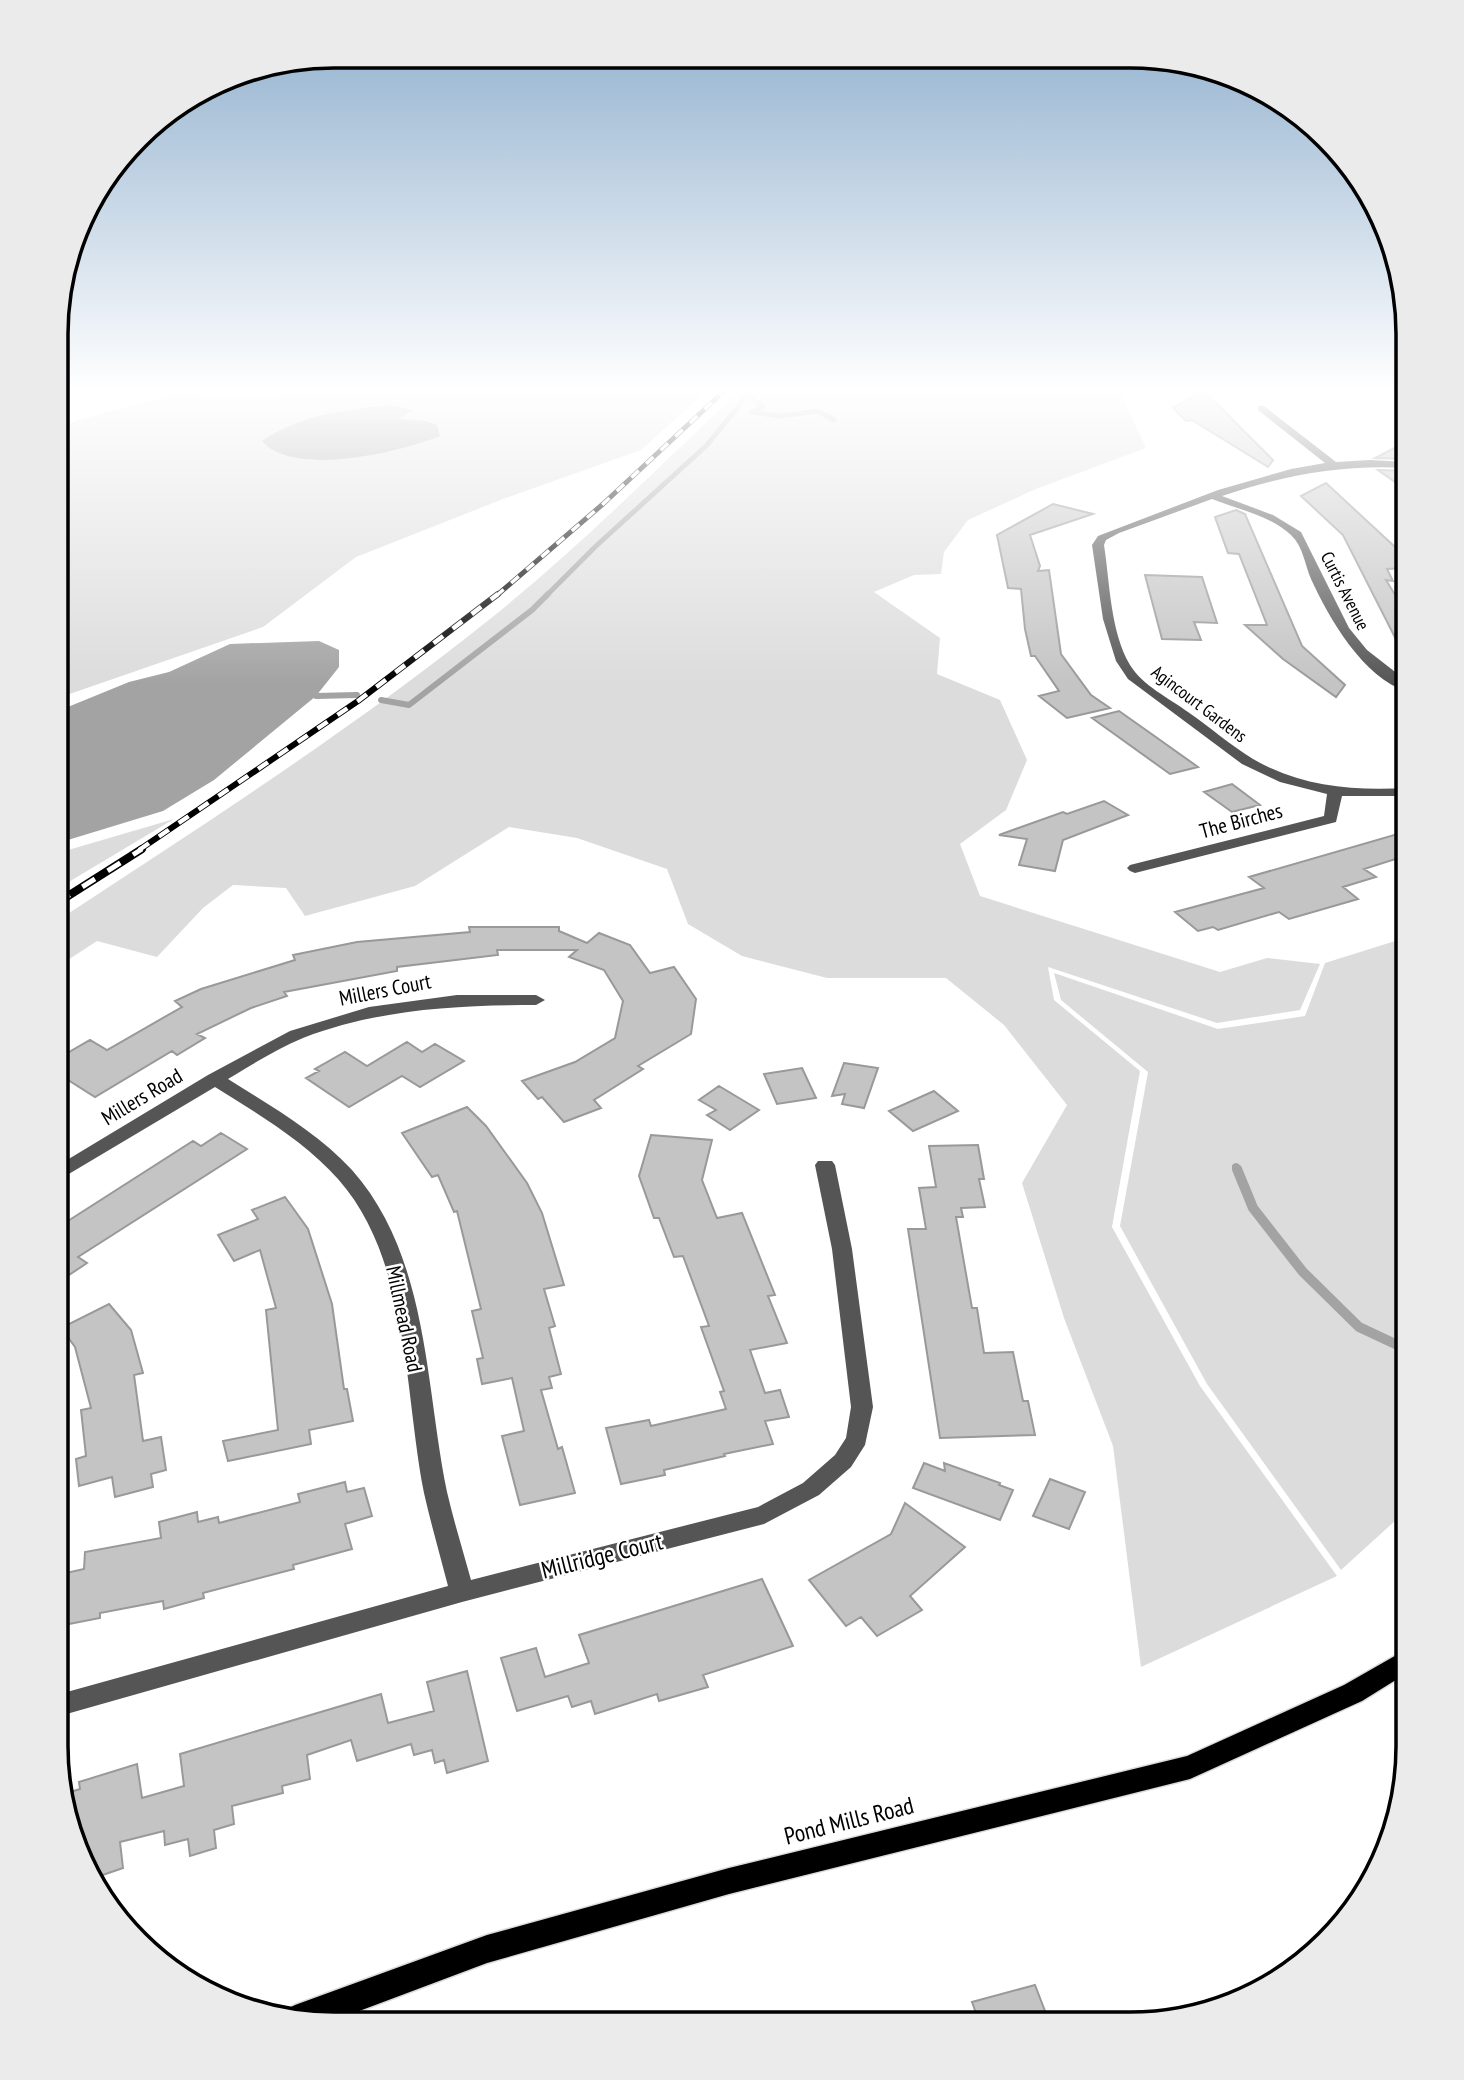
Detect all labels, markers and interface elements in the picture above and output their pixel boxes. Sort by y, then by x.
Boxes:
street label: Curtis Avenue [1316,548,1375,634]
street label: Agincourt Gardens [1147,660,1252,747]
street label: The Birches [1197,797,1285,844]
street label: Millers Court [337,967,433,1012]
street label: Millers Road [96,1062,187,1131]
street label: Millmead Road [380,1263,429,1374]
street label: Millridge Court [538,1525,666,1586]
street label: Pond Mills Road [781,1789,917,1852]

